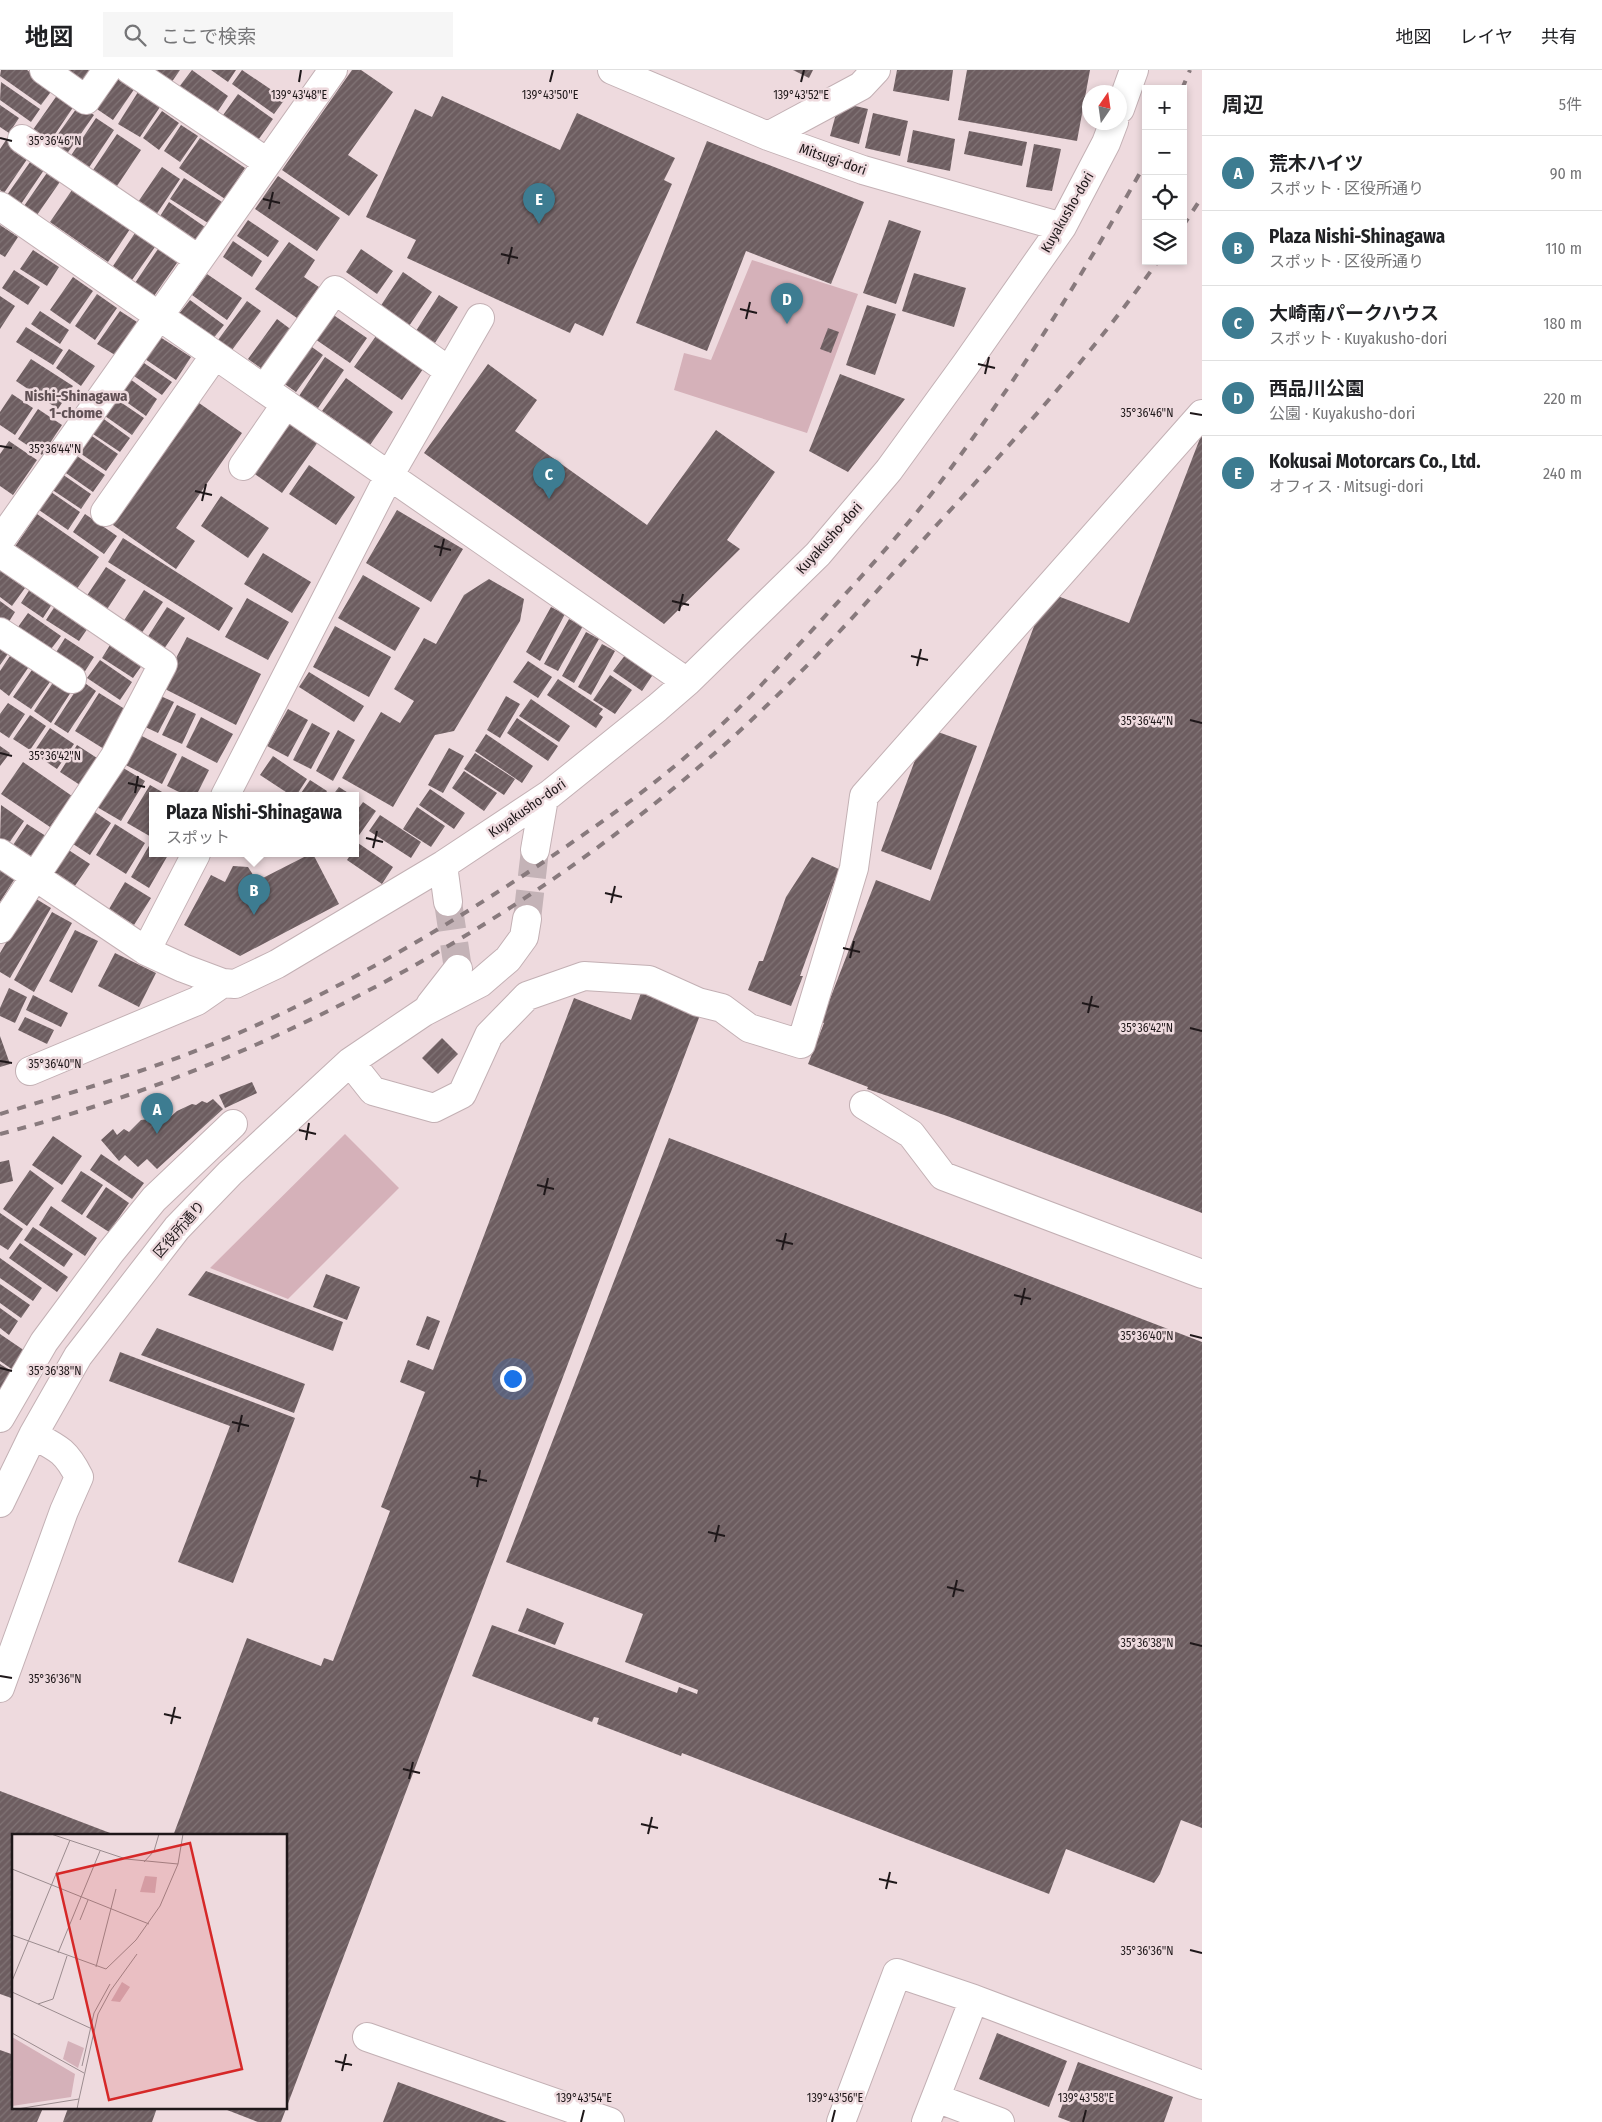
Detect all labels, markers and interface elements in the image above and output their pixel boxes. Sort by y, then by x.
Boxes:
search box [103,12,453,57]
icon: search [121,21,149,49]
text: 地図 [25,23,73,51]
text: ここで検索 [161,25,256,48]
text: 地図 [1396,26,1432,48]
text: レイヤ [1460,26,1513,48]
text: 共有 [1541,26,1577,48]
north arrow [1082,85,1127,130]
map controls [1142,85,1187,265]
button: + [1142,85,1187,130]
text: 139°43'48"E [271,88,327,102]
text: 139°43'50"E [522,88,579,102]
text: 139°43'52"E [773,88,829,102]
text: 周辺 [1222,92,1264,118]
text: 5件 [1559,95,1582,114]
button: − [1142,130,1187,175]
text: 35°36'46"N [29,134,81,148]
street label: Mitsugi-dori [797,140,869,179]
text: 荒木ハイツ [1269,152,1364,175]
text: A [1234,164,1242,183]
text: 90 m [1550,164,1582,183]
street label: Kuyakusho-dori [1037,169,1097,256]
button: locate [1142,175,1187,220]
text: スポット · 区役所通り [1269,179,1424,198]
pin: E [523,183,555,224]
button: layers [1142,220,1187,265]
text: Plaza Nishi-Shinagawa [1269,225,1445,248]
text: B [1234,239,1242,258]
text: 110 m [1545,239,1582,258]
text: スポット · 区役所通り [1269,252,1424,271]
pin: D [771,283,803,324]
text: 大崎南パークハウス [1269,302,1439,325]
text: C [1234,314,1242,333]
text: 180 m [1543,314,1582,333]
text: スポット · Kuyakusho-dori [1269,329,1447,348]
text: 西品川公園 [1269,377,1364,400]
district label: Nishi-Shinagawa 1-chome [25,387,128,422]
text: D [1233,389,1243,408]
text: 220 m [1543,389,1582,408]
text: 公園 · Kuyakusho-dori [1269,404,1415,423]
text: 35°36'46"N [1121,406,1173,420]
text: 35°36'44"N [29,442,81,456]
text: Kokusai Motorcars Co., Ltd. [1269,450,1481,473]
pin: C [533,458,565,499]
text: E [1234,464,1242,483]
text: 240 m [1543,464,1582,483]
text: オフィス · Mitsugi-dori [1269,477,1424,496]
street label: Kuyakusho-dori [793,499,866,578]
text: 35°36'44"N [1121,714,1173,728]
text: 35°36'42"N [29,749,81,763]
street label: Kuyakusho-dori [485,776,569,841]
popup [149,792,359,857]
text: Plaza Nishi-Shinagawa [166,801,342,824]
text: スポット [166,828,230,847]
pin: B [238,874,270,915]
text: 35°36'42"N [1121,1021,1173,1035]
text: 35°36'40"N [28,1057,82,1071]
pin: A [141,1093,173,1134]
street label: 区役所通り [150,1197,209,1261]
text: 35°36'40"N [1120,1329,1174,1343]
text: 35°36'38"N [28,1364,82,1378]
your location [500,1366,526,1392]
text: 35°36'38"N [1120,1636,1174,1650]
text: 35°36'36"N [29,1672,81,1686]
inset map [12,1834,288,2110]
text: 35°36'36"N [1121,1944,1173,1958]
text: 139°43'54"E [556,2091,612,2105]
text: 139°43'56"E [807,2091,864,2105]
text: 139°43'58"E [1058,2091,1115,2105]

